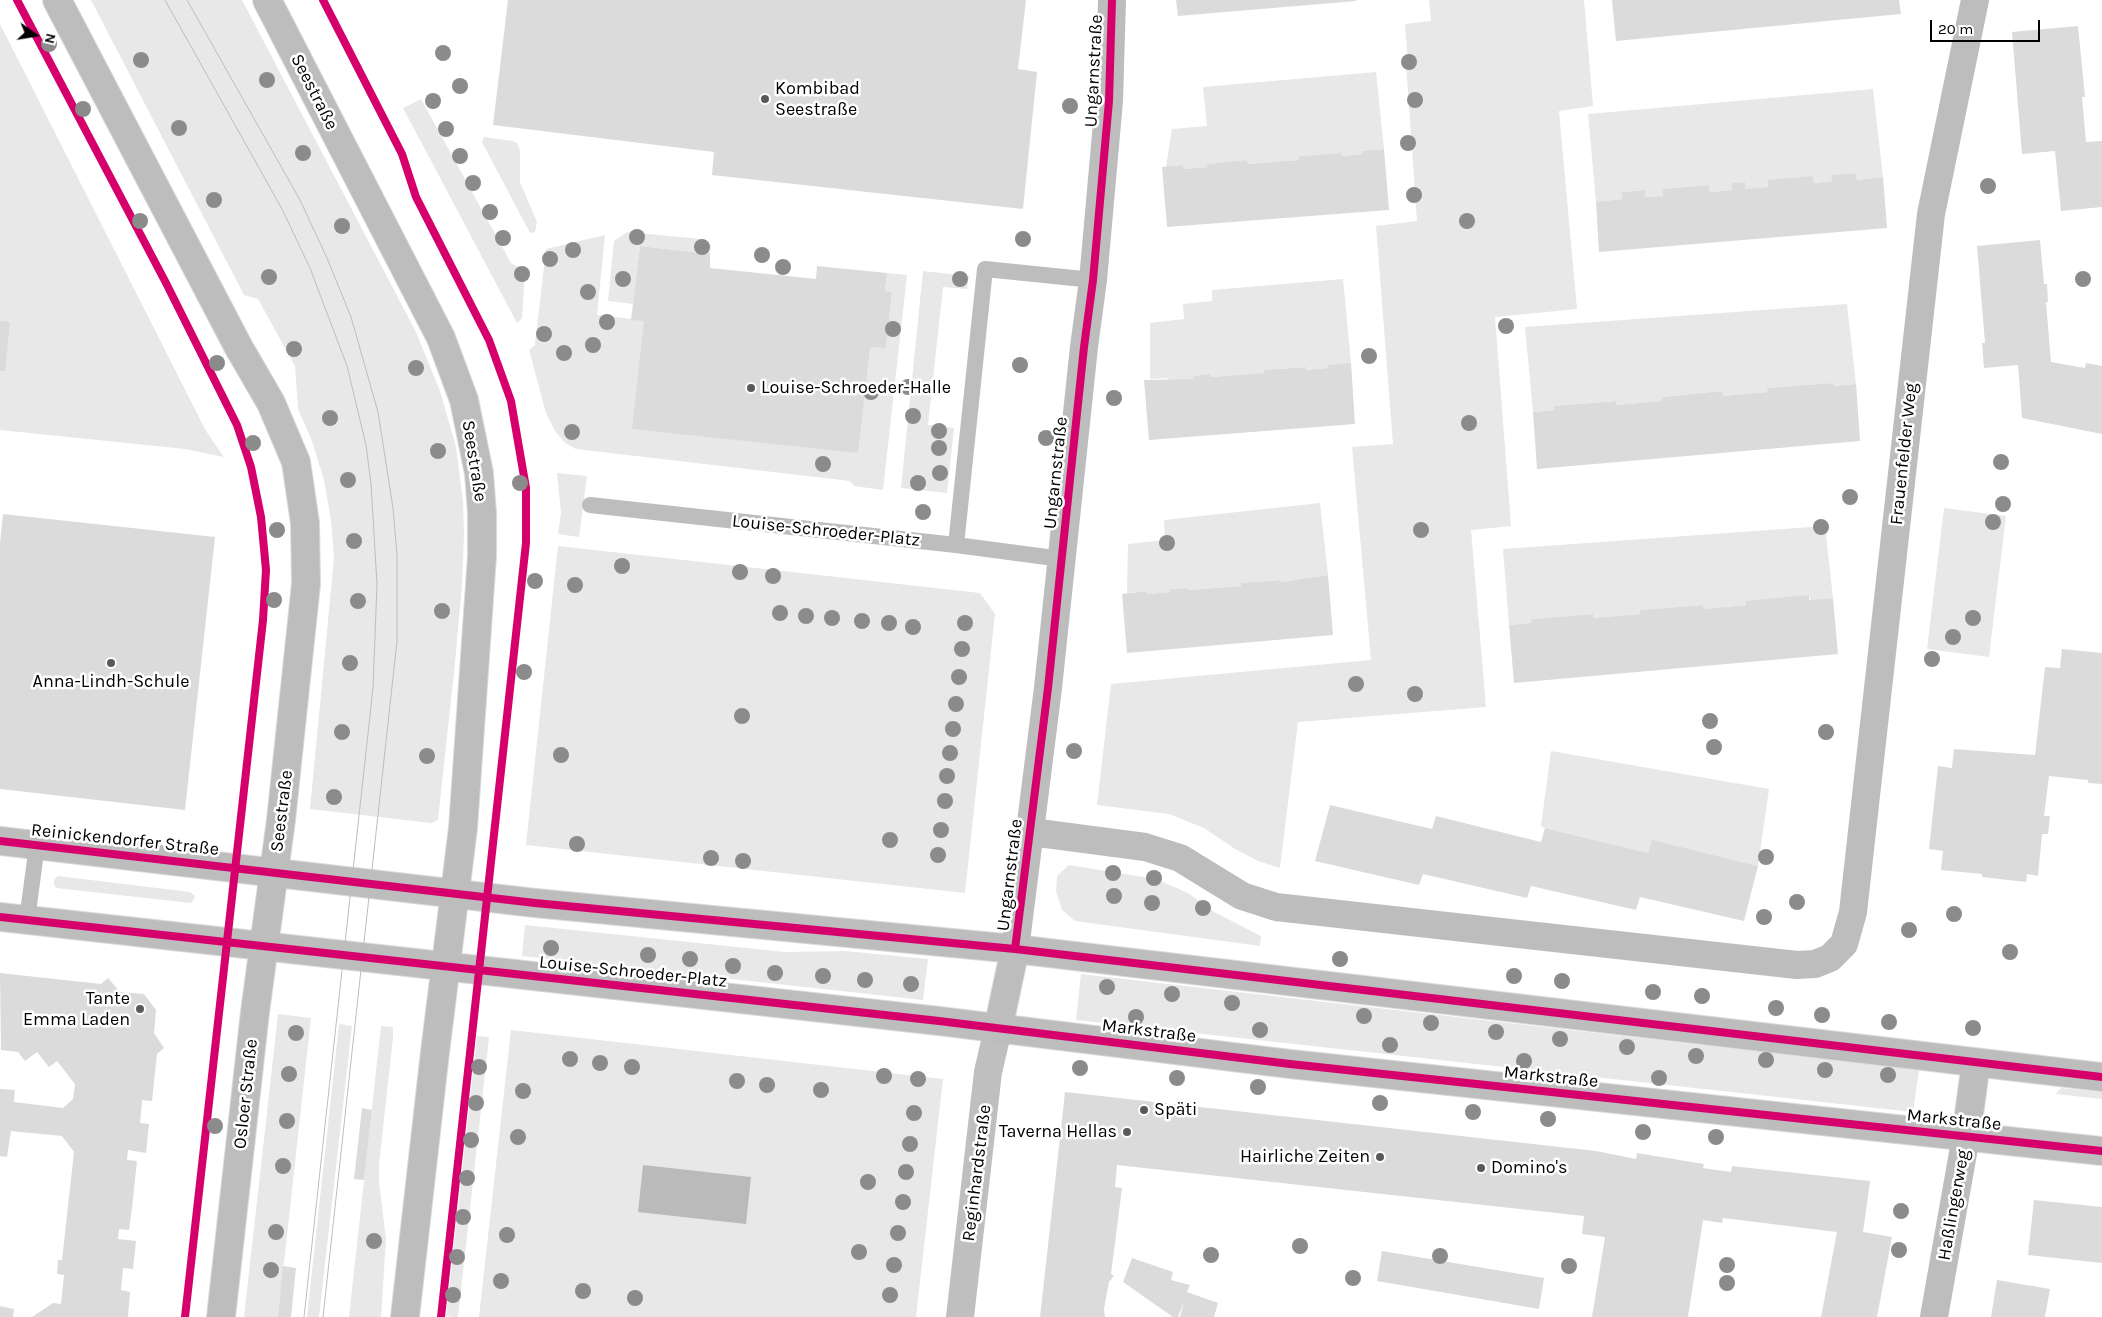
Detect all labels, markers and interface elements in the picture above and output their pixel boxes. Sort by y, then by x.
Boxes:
north arrow [10,10,60,60]
scale bar [1932,10,2042,42]
street label: Ungarnstraße [1080,14,1108,128]
text: 20 m [1938,20,1973,38]
text: N [41,32,60,45]
street label: Seestraße [286,50,342,134]
place label: Kombibad Seestraße [775,78,860,120]
marker: Kombibad Seestraße [759,93,771,105]
place label: Louise-Schroeder-Halle [761,377,951,399]
marker: Louise-Schroeder-Halle [745,382,757,394]
street label: Frauenfelder Weg [1886,382,1922,526]
street label: Ungarnstraße [1039,416,1073,530]
street label: Seestraße [457,419,491,503]
street label: Louise-Schroeder-Platz [731,510,921,552]
marker: Anna-Lindh-Schule [105,657,117,669]
place label: Anna-Lindh-Schule [33,671,189,693]
street label: Seestraße [266,769,298,853]
street label: Ungarnstraße [992,818,1028,932]
street label: Reinickendorfer Straße [30,819,220,861]
street label: Louise-Schroeder-Platz [538,951,728,993]
place label: Tante Emma Laden [23,988,130,1030]
marker: Tante Emma Laden [134,1003,146,1015]
street label: Markstraße [1101,1015,1197,1047]
street label: Osloer Straße [229,1038,263,1150]
street label: Markstraße [1503,1061,1599,1093]
place label: Späti [1154,1099,1197,1121]
street label: Reginhardstraße [958,1103,996,1243]
marker: Späti [1138,1104,1150,1116]
street label: Markstraße [1906,1104,2002,1136]
place label: Taverna Hellas [999,1121,1117,1143]
marker: Taverna Hellas [1121,1126,1133,1138]
place label: Hairliche Zeiten [1240,1146,1370,1168]
street label: Haßlingerweg [1934,1148,1974,1262]
marker: Hairliche Zeiten [1374,1151,1386,1163]
place label: Domino's [1491,1157,1568,1179]
marker: Domino's [1475,1162,1487,1174]

